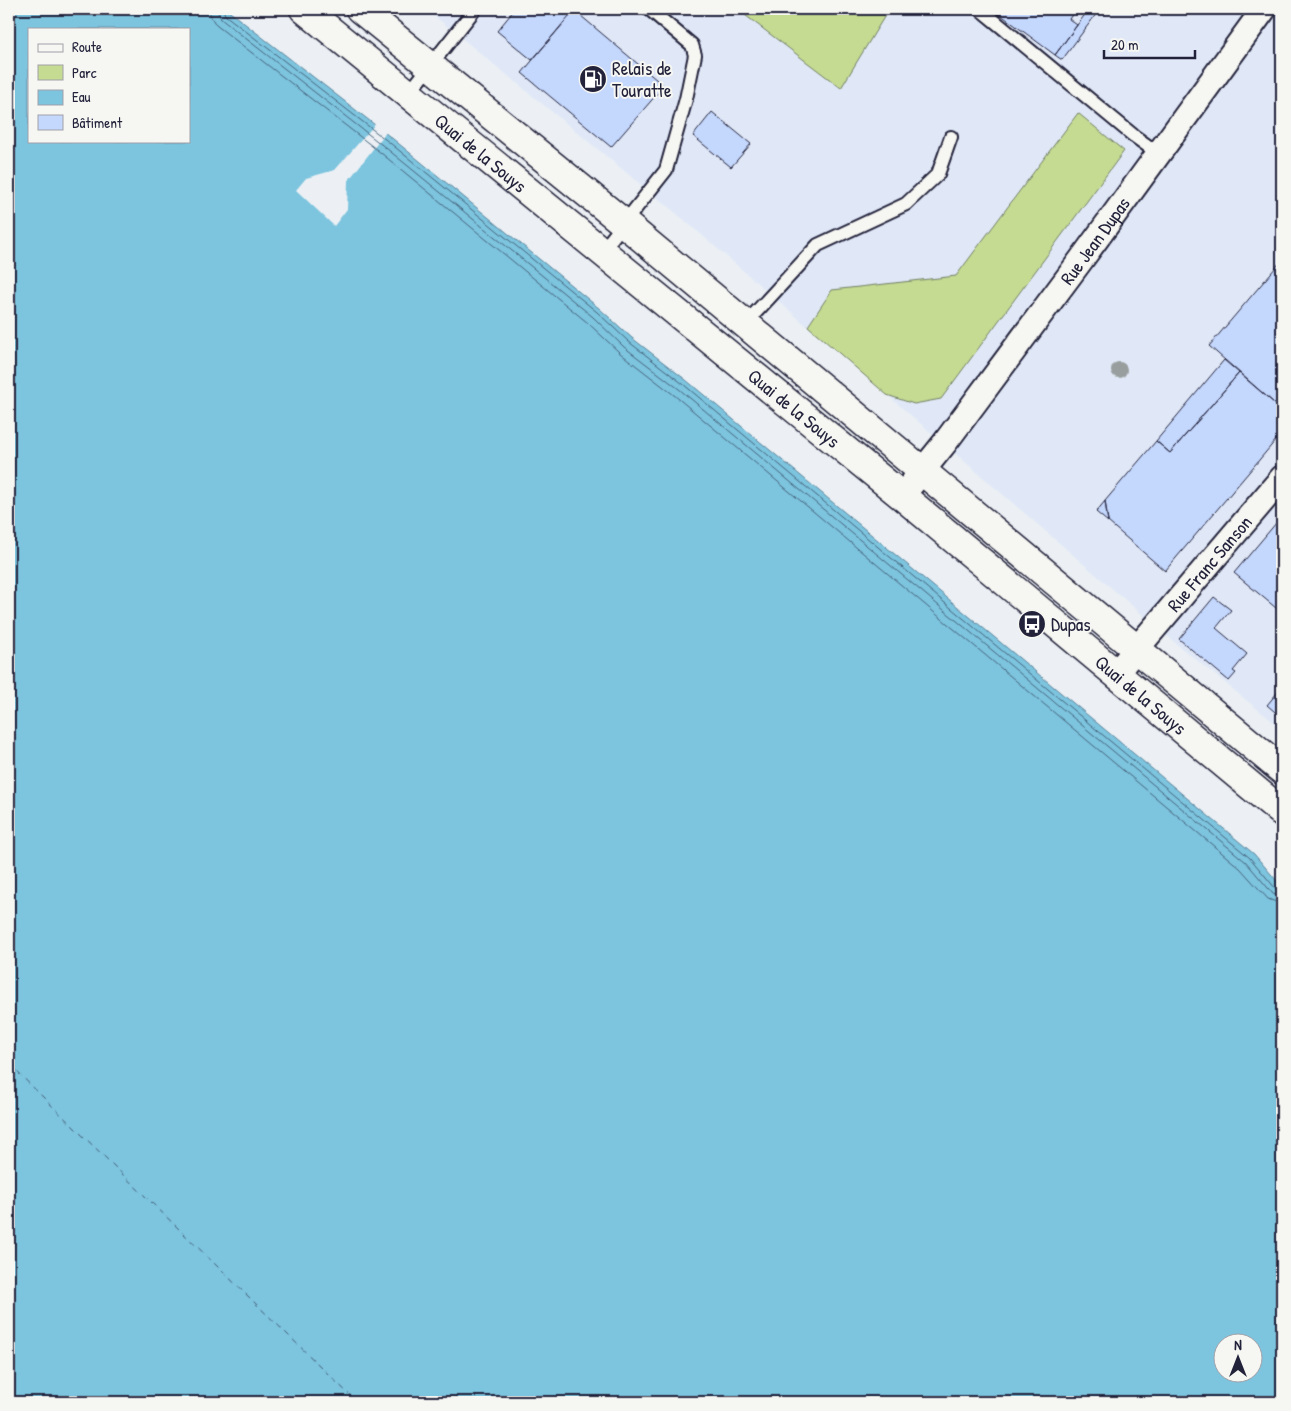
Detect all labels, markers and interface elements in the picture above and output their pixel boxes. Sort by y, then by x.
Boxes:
legend [28,28,190,142]
scale bar [1104,28,1195,60]
text: 20 m [1111,34,1138,55]
text: Route [72,36,102,57]
place label: Relais de Touratte [612,55,672,103]
text: Parc [72,62,97,83]
fuel station icon: Relais de Touratte [578,64,608,94]
text: Eau [72,86,91,107]
street label: Quai de la Souys [429,108,532,198]
text: Bâtiment [72,112,123,133]
street label: Rue Jean Dupas [1054,192,1136,290]
street label: Quai de la Souys [742,363,846,453]
street label: Rue Franc Sanson [1161,510,1258,617]
bus stop icon: Dupas [1017,609,1047,639]
place label: Dupas [1051,611,1091,637]
street label: Quai de la Souys [1090,649,1192,740]
north arrow [1214,1334,1264,1384]
text: N [1234,1335,1242,1354]

